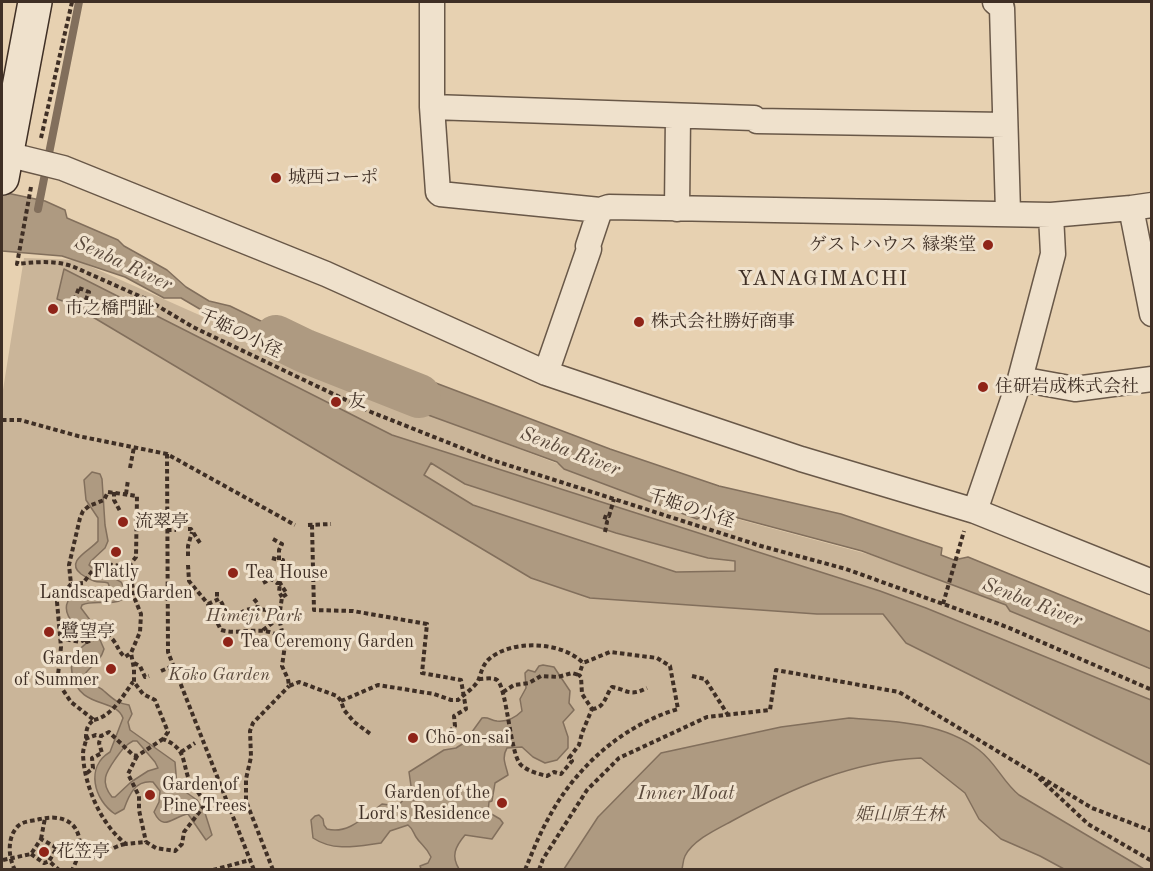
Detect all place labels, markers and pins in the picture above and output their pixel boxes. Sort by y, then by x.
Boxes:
place label: 城西コーポ [288,167,378,189]
marker: 城西コーポ [269,171,283,185]
place label: ゲストハウス 縁楽堂 [809,234,976,256]
marker: ゲストハウス 縁楽堂 [981,238,995,252]
place label: 市之橋門趾 [65,298,155,320]
marker: 市之橋門趾 [46,302,60,316]
place label: 株式会社勝好商事 [651,311,795,333]
marker: 株式会社勝好商事 [632,315,646,329]
place label: 住研岩成株式会社 [995,376,1139,398]
marker: 住研岩成株式会社 [976,380,990,394]
place label: 友 [348,391,366,413]
marker: 友 [329,395,343,409]
place label: 流翠亭 [135,511,189,533]
marker: 流翠亭 [116,515,130,529]
marker: Flatly Landscaped Garden [109,545,123,559]
place label: Flatly Landscaped Garden [39,561,193,604]
place label: Tea House [245,562,328,584]
marker: Tea House [226,566,240,580]
place label: 鷺望亭 [61,621,115,643]
marker: 鷺望亭 [42,625,56,639]
place label: Tea Ceremony Garden [240,631,414,653]
marker: Tea Ceremony Garden [221,635,235,649]
place label: Garden of Summer [14,648,99,690]
marker: Garden of Summer [104,662,118,676]
place label: Chō-on-sai [425,727,509,749]
marker: Chō-on-sai [406,731,420,745]
place label: Garden of Pine Trees [162,774,247,816]
place label: Garden of the Lord's Residence [358,782,490,824]
marker: Garden of Pine Trees [143,788,157,802]
marker: Garden of the Lord's Residence [495,796,509,810]
place label: 花笠亭 [56,841,110,863]
marker: 花笠亭 [37,845,51,859]

